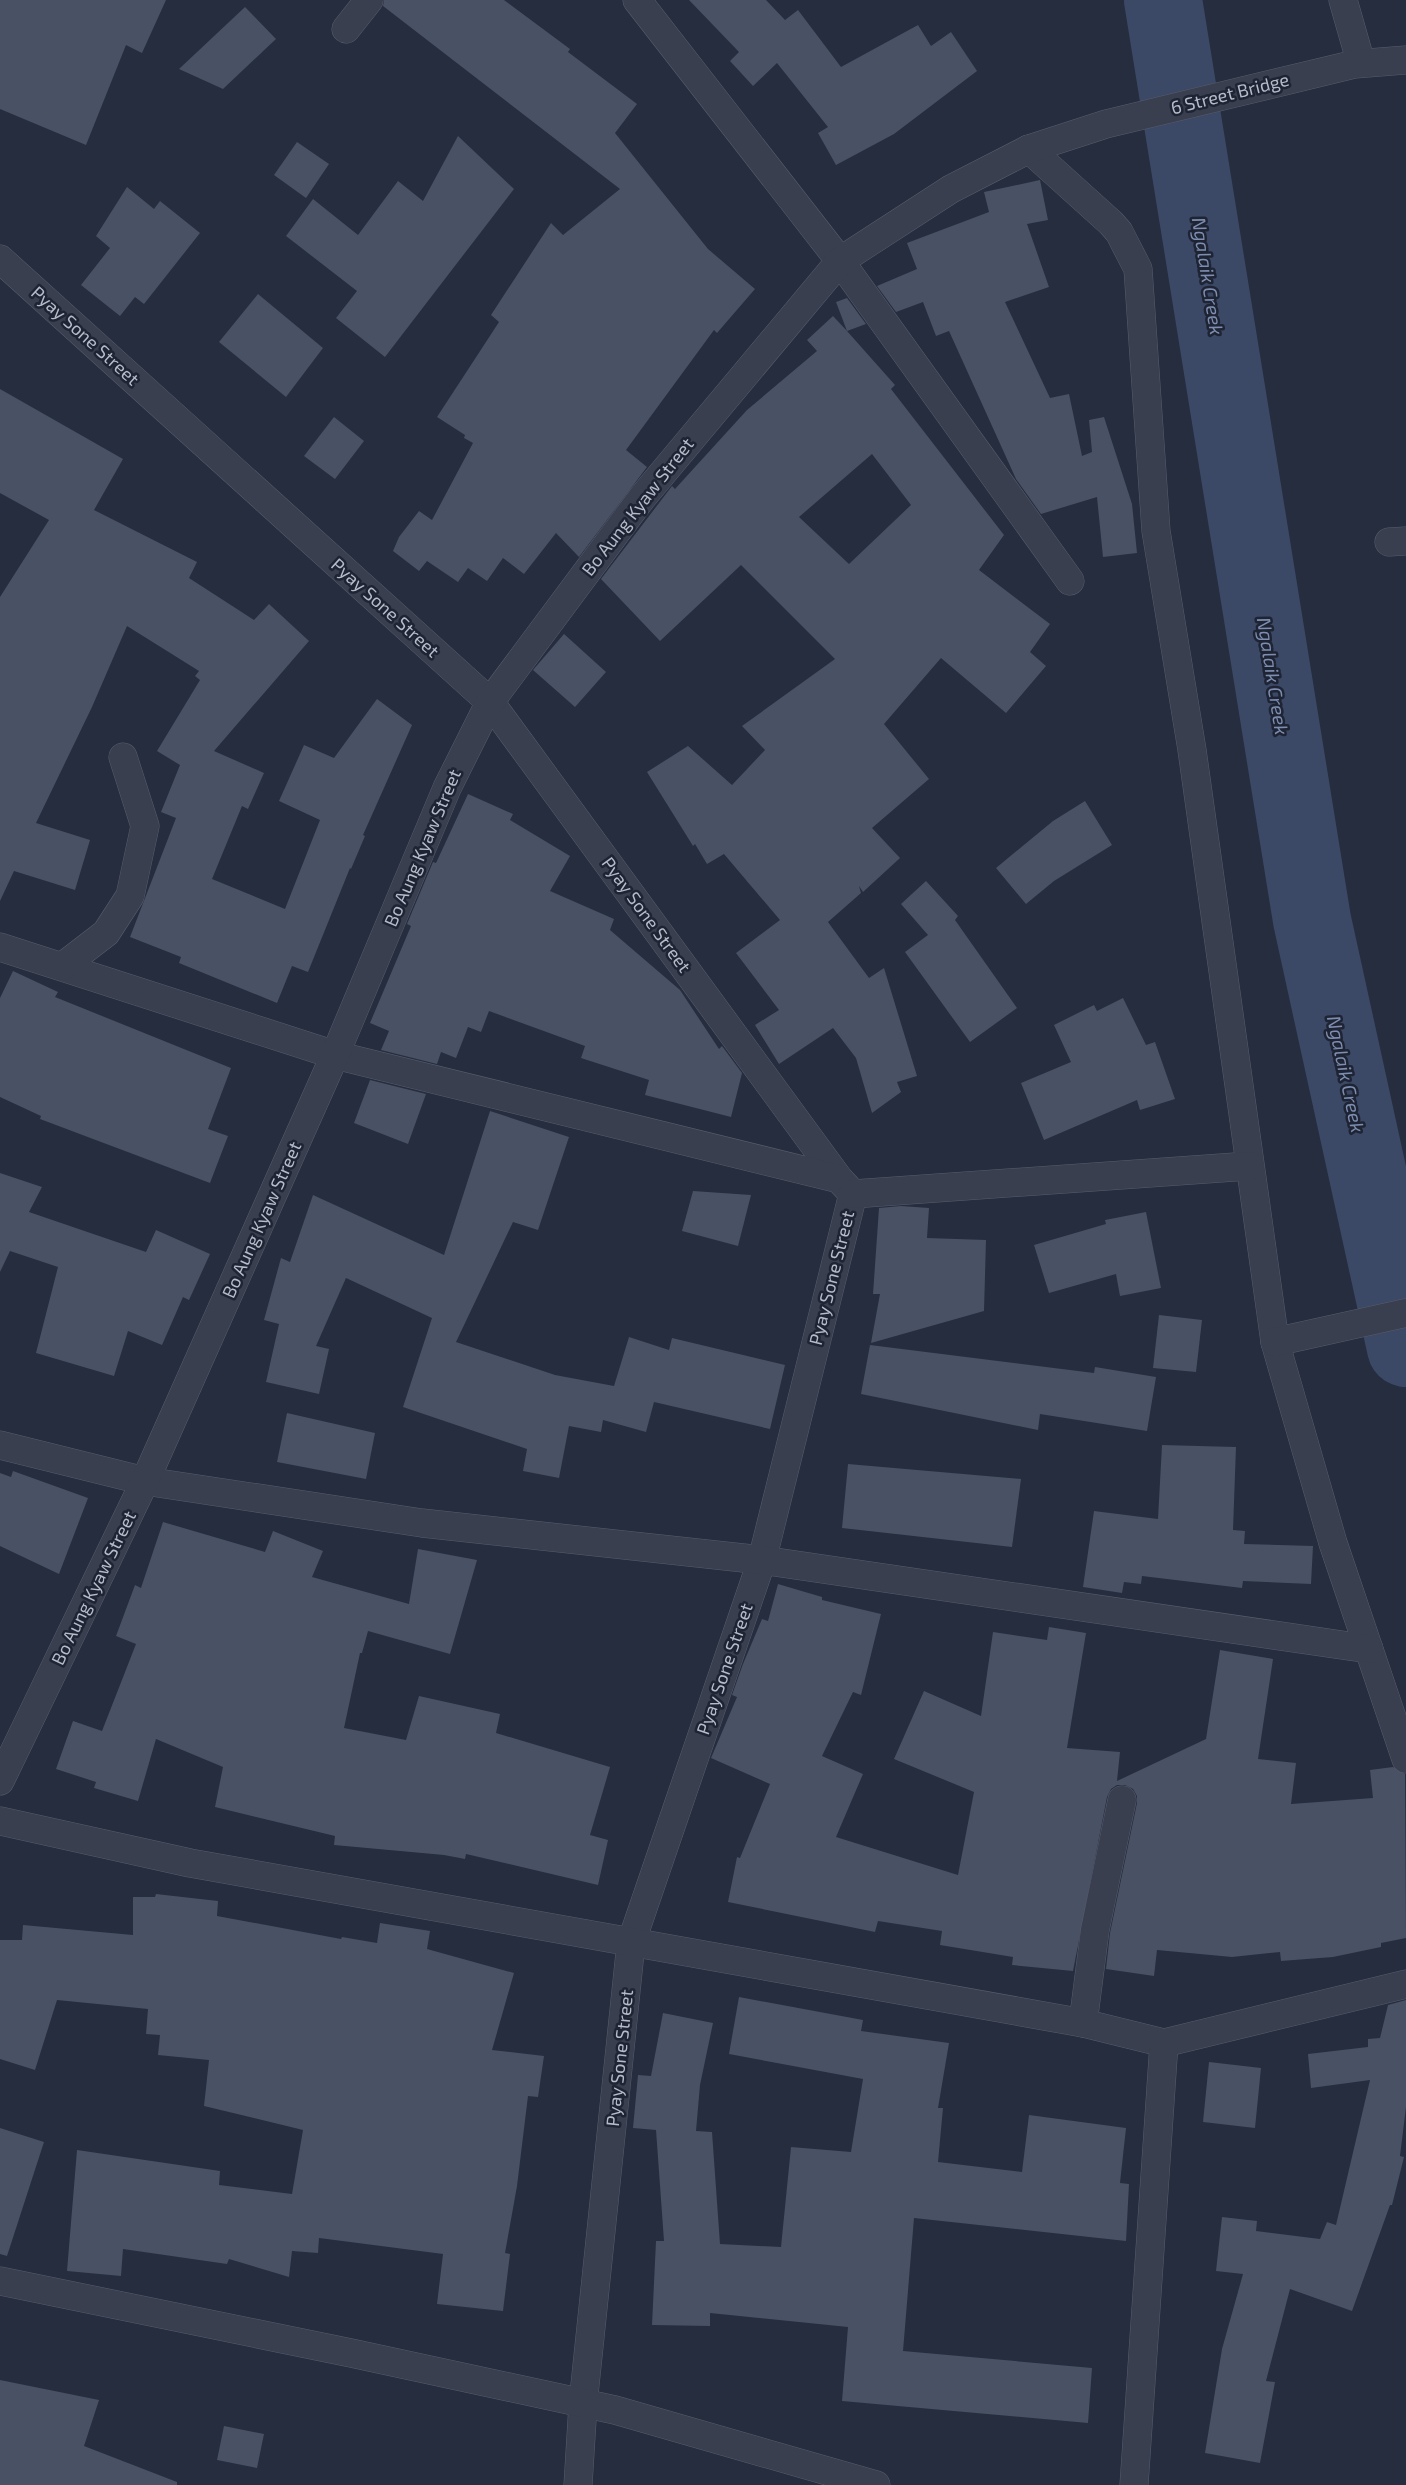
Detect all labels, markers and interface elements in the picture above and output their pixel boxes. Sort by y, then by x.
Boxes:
street label: 6 Street Bridge [1168,68,1291,118]
water label: Ngalaik Creek [1188,215,1229,337]
street label: Pyay Sone Street [27,281,144,390]
street label: Bo Aung Kyaw Street [577,433,698,580]
street label: Pyay Sone Street [327,553,444,662]
water label: Ngalaik Creek [1253,615,1294,737]
street label: Bo Aung Kyaw Street [379,765,465,930]
street label: Pyay Sone Street [597,852,696,977]
water label: Ngalaik Creek [1323,1013,1370,1135]
street label: Bo Aung Kyaw Street [217,1138,306,1301]
street label: Pyay Sone Street [804,1208,858,1347]
street label: Bo Aung Kyaw Street [46,1507,140,1668]
street label: Pyay Sone Street [691,1600,757,1737]
street label: Pyay Sone Street [601,1988,637,2127]

